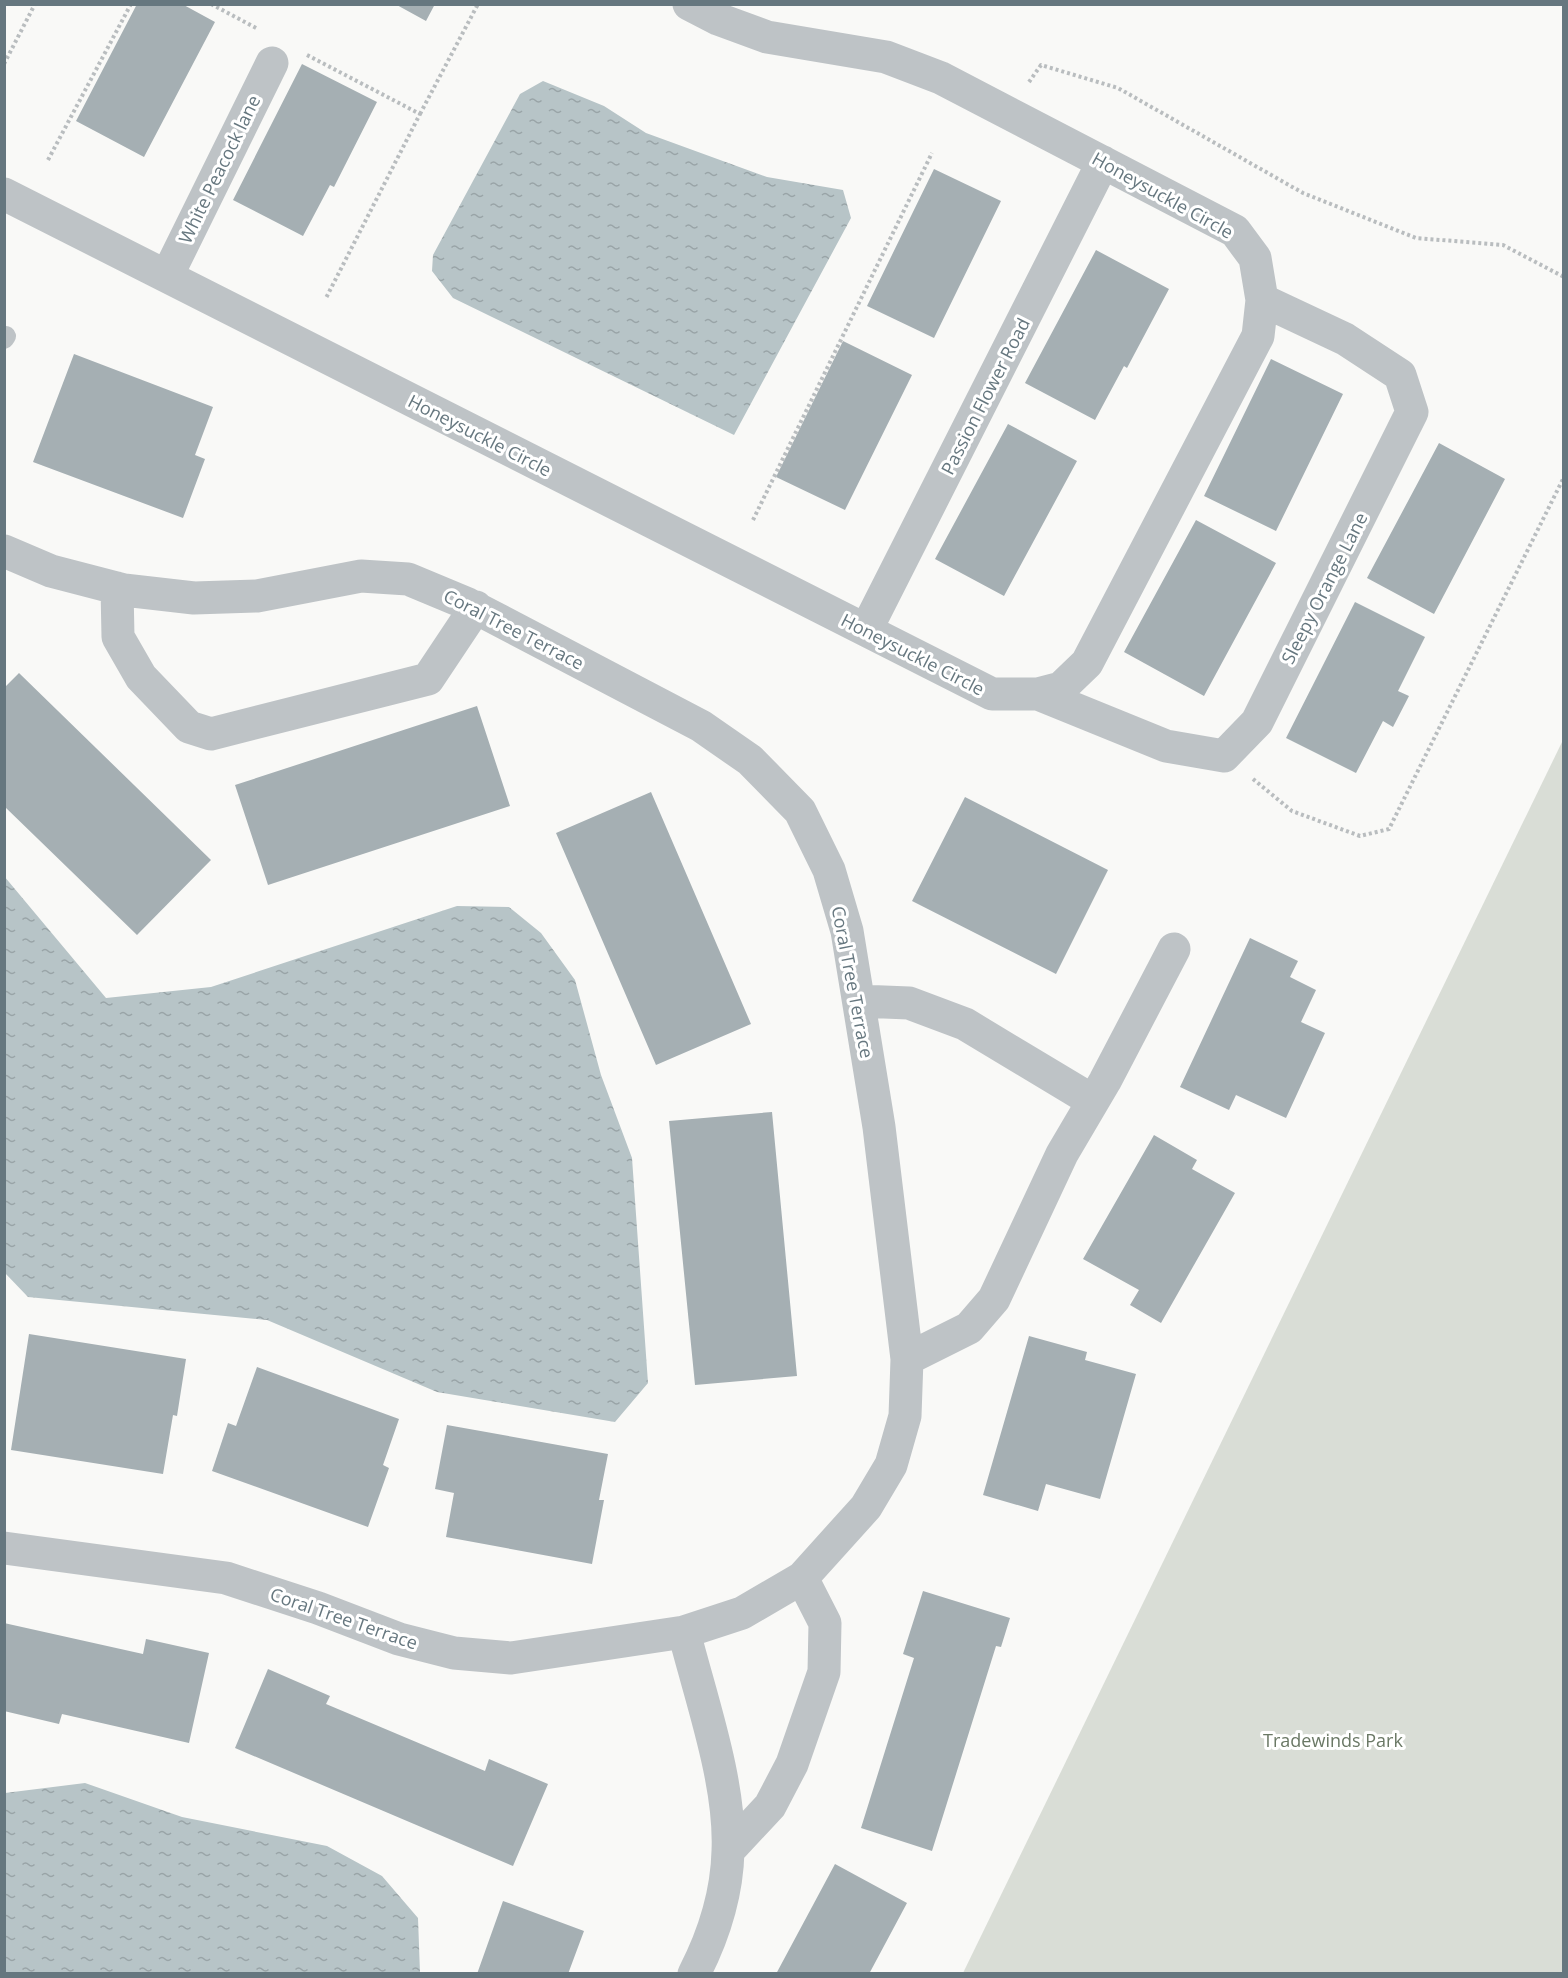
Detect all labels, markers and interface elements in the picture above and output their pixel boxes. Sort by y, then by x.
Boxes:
street label: White Peacock lane [173,91,265,247]
street label: Honeysuckle Circle [1088,146,1238,244]
street label: Passion Flower Road [935,314,1035,478]
street label: Honeysuckle Circle [404,388,556,482]
street label: Sleepy Orange Lane [1275,508,1373,668]
street label: Coral Tree Terrace [440,583,588,675]
street label: Honeysuckle Circle [837,607,989,701]
street label: Coral Tree Terrace [826,904,880,1060]
street label: Coral Tree Terrace [267,1582,421,1654]
park label: Tradewinds Park [1263,1728,1403,1752]

